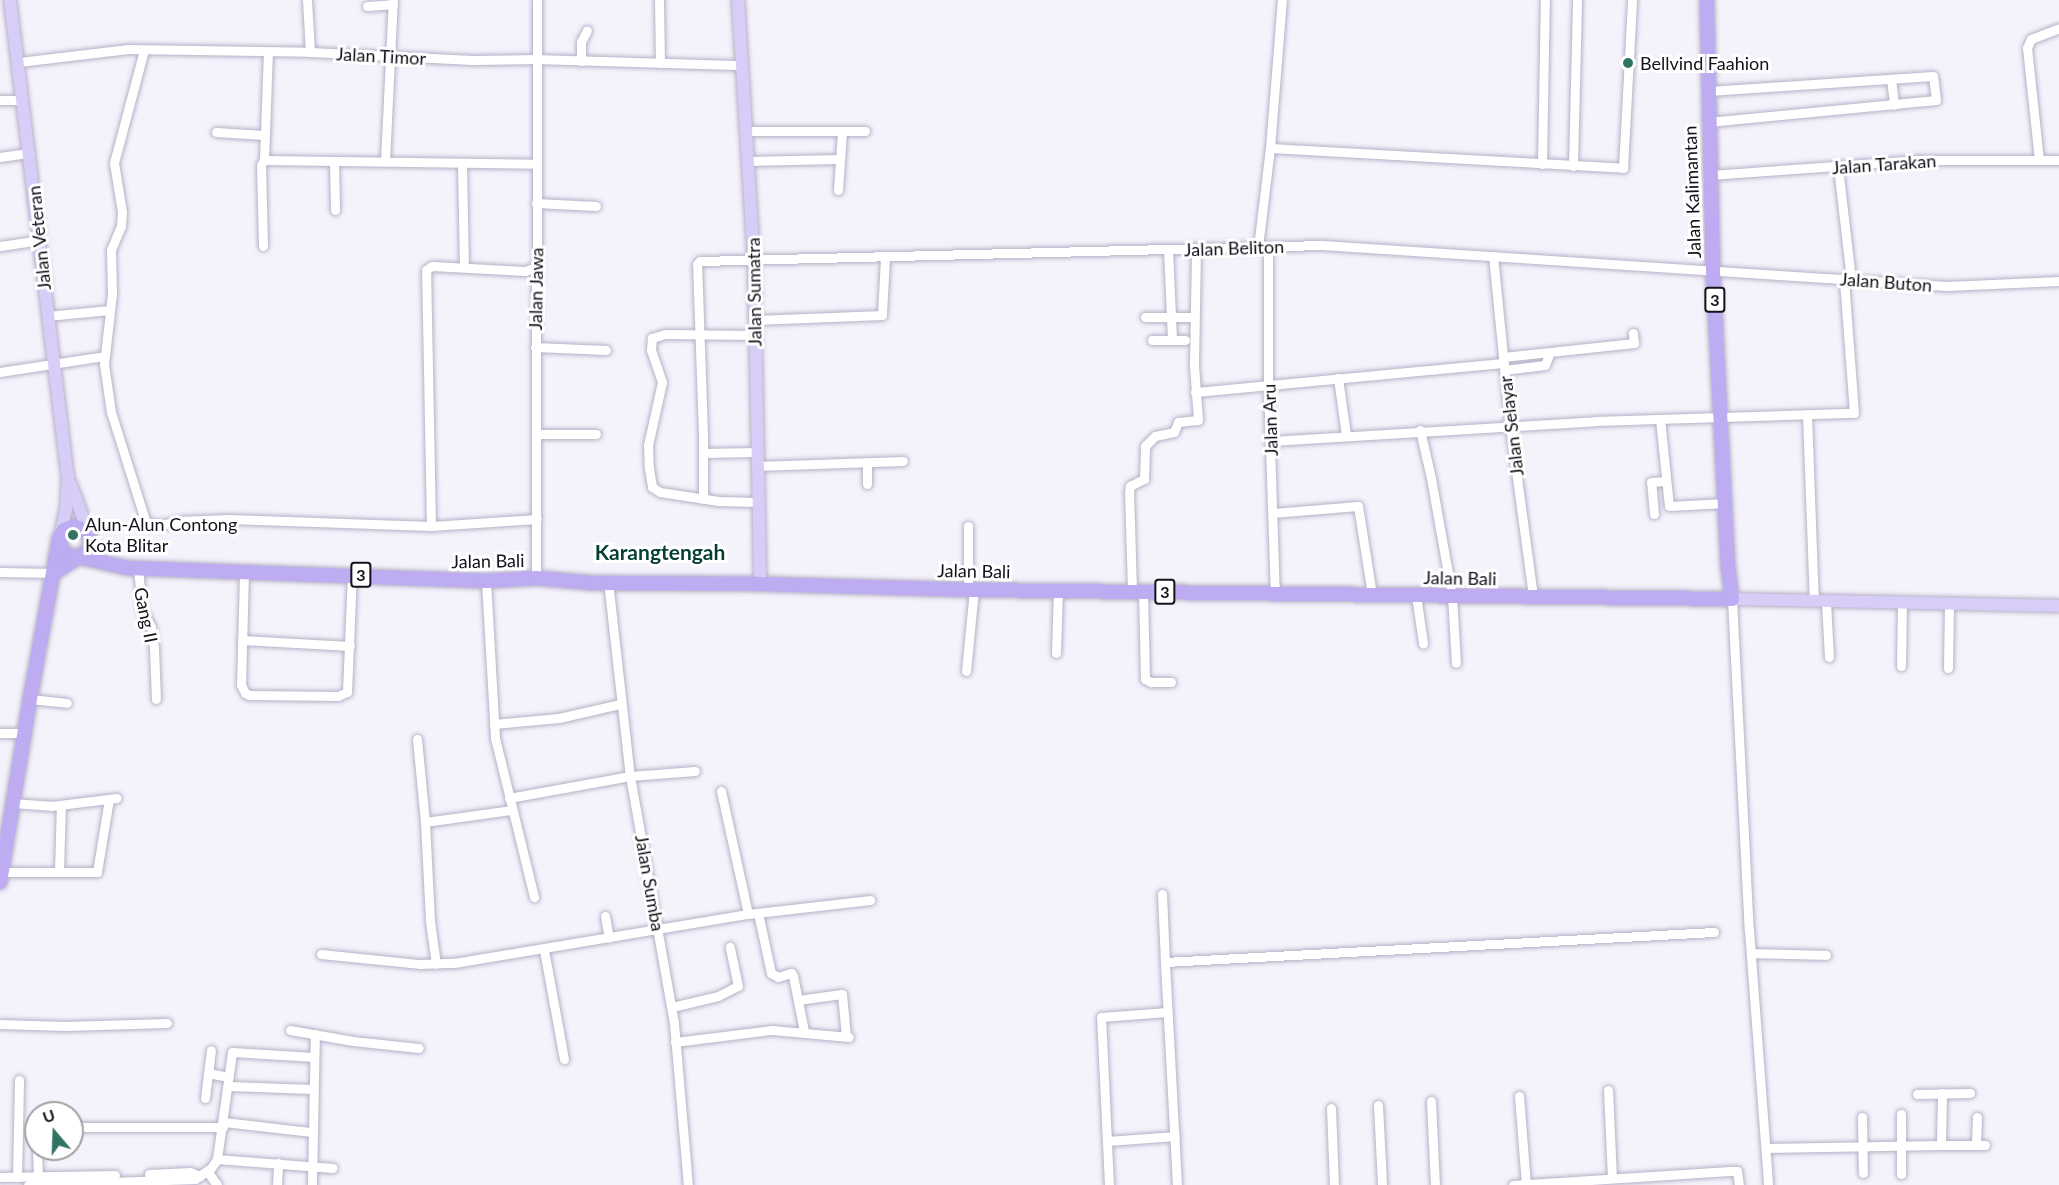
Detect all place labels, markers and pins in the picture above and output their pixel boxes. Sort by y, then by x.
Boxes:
place label: Bellvind Faahion [1640,52,1769,74]
marker: Bellvind Faahion [1621,56,1635,70]
place label: Alun-Alun Contong Kota Blitar [85,514,237,556]
marker: Alun-Alun Contong Kota Blitar [66,528,80,542]

